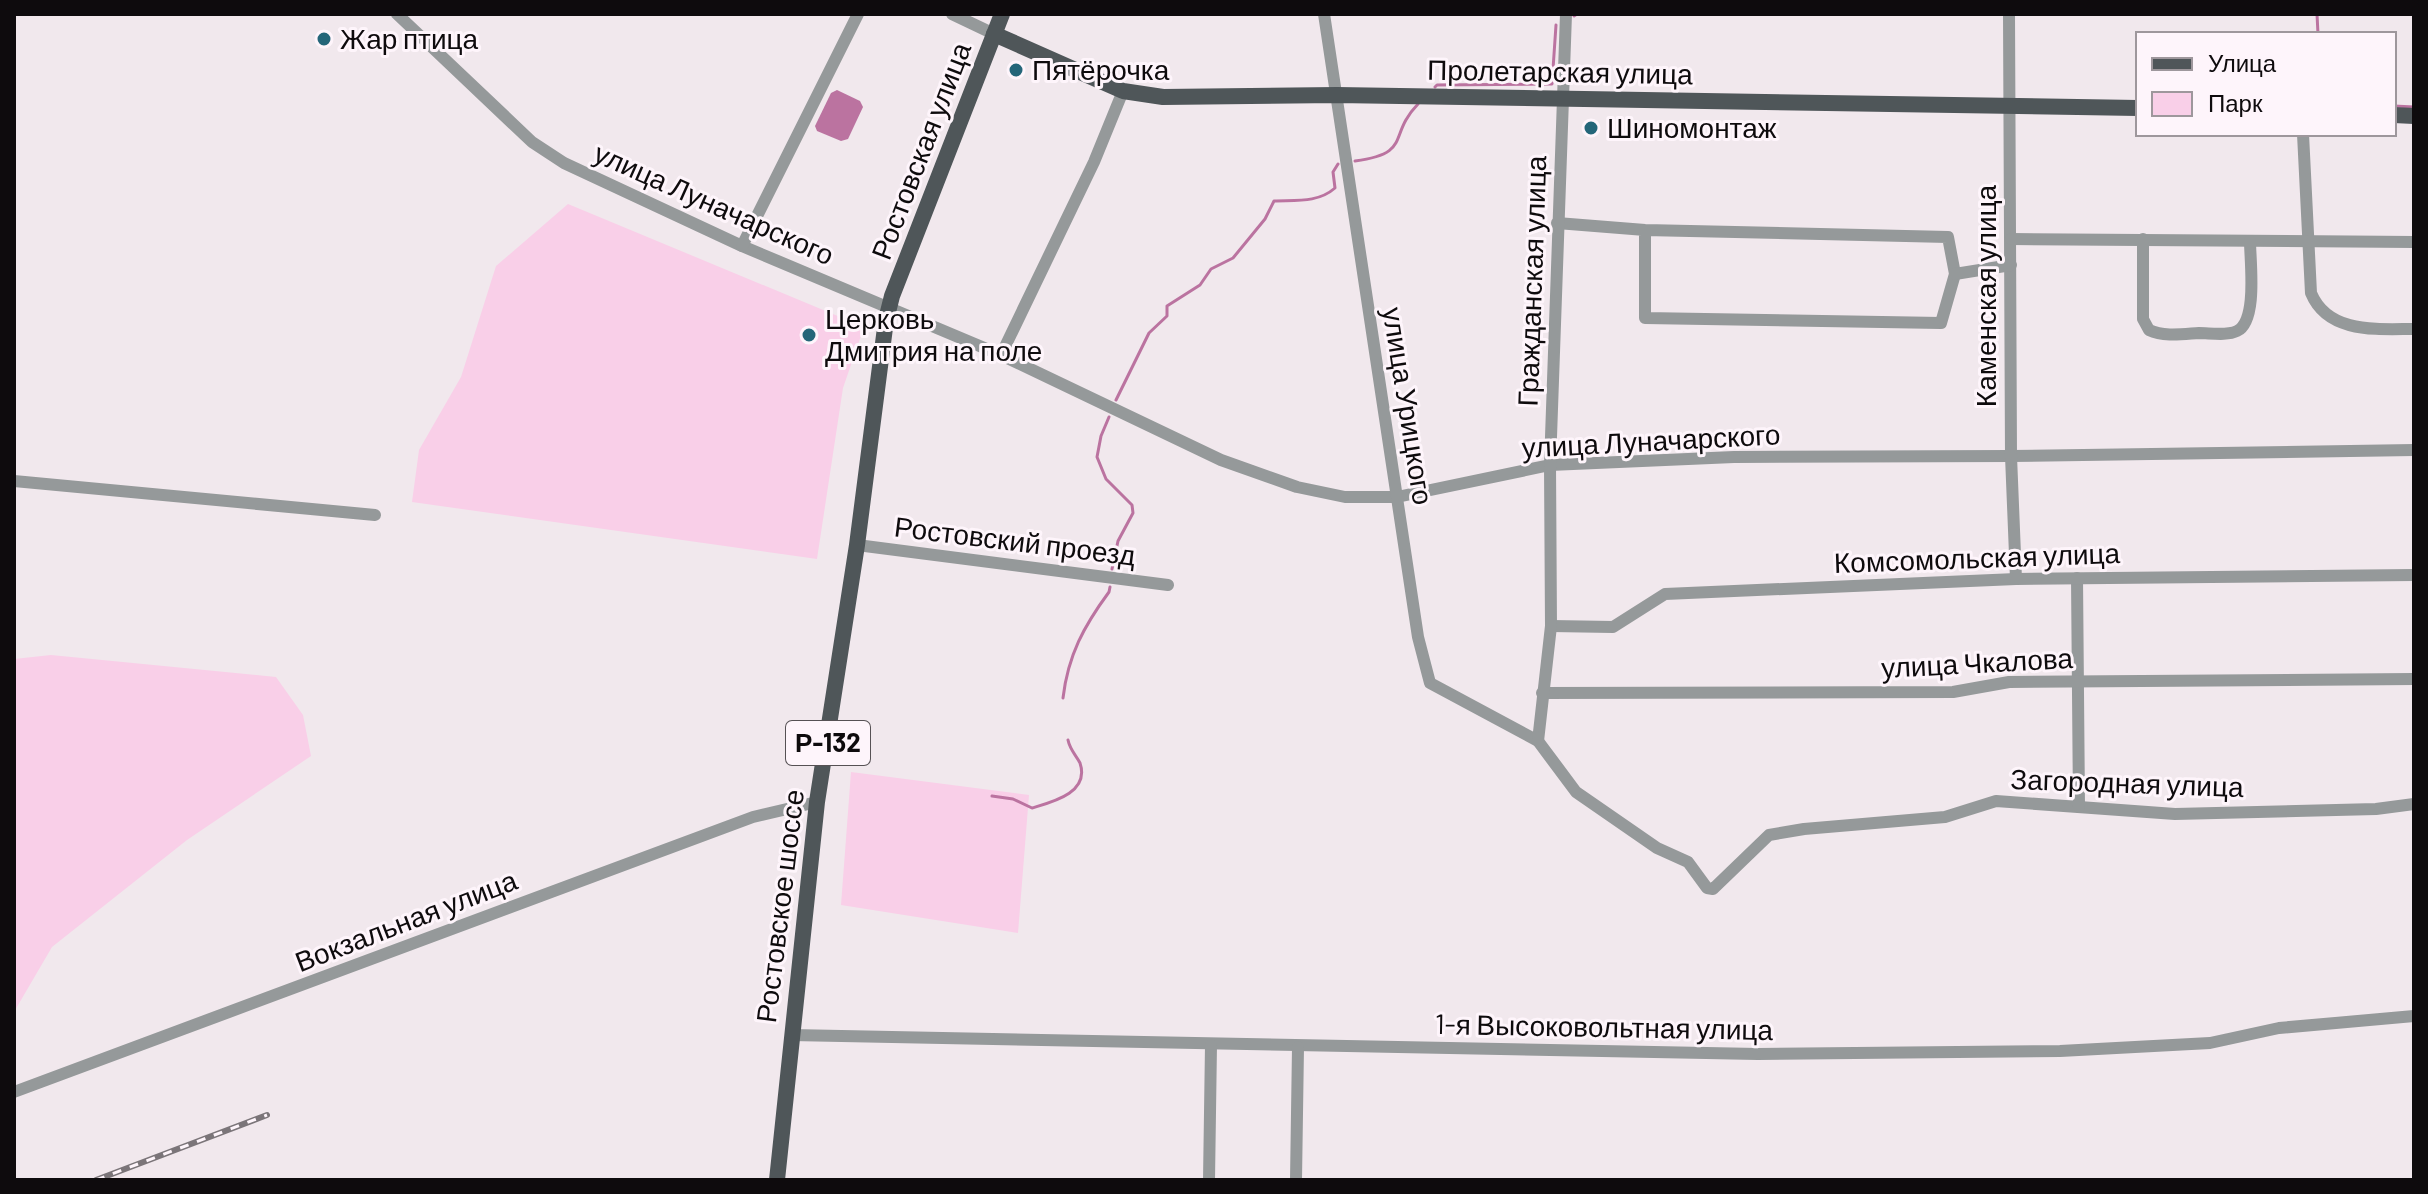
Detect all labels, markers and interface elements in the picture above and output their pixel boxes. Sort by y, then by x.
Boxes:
place label: Жар птица [340,21,479,55]
marker: Жар птица [315,30,333,48]
legend [2136,32,2396,136]
street label: Ростовская улица [863,37,977,264]
text: Улица [2208,48,2277,77]
place label: Пятёрочка [1032,52,1170,86]
street label: Пролетарская улица [1427,52,1693,90]
marker: Пятёрочка [1007,61,1025,79]
text: Парк [2208,88,2263,117]
place label: Шиномонтаж [1607,110,1777,144]
marker: Шиномонтаж [1582,119,1600,137]
street label: улица Луначарского [589,135,840,271]
street label: Гражданская улица [1510,155,1552,407]
street label: Каменская улица [1968,184,2002,407]
place label: Церковь Дмитрия на поле [825,301,1042,367]
street label: улица Урицкого [1377,305,1441,507]
marker: Церковь Дмитрия на поле [800,326,818,344]
street label: улица Луначарского [1521,416,1781,464]
street label: Ростовский проезд [893,508,1138,572]
street label: Комсомольская улица [1833,535,2121,579]
street label: улица Чкалова [1880,640,2074,684]
road number: Р-132 [786,721,870,765]
street label: Загородная улица [2010,761,2245,803]
street label: Ростовское шоссе [748,787,810,1024]
street label: Вокзальная улица [290,862,522,978]
street label: 1-я Высоковольтная улица [1435,1006,1774,1046]

